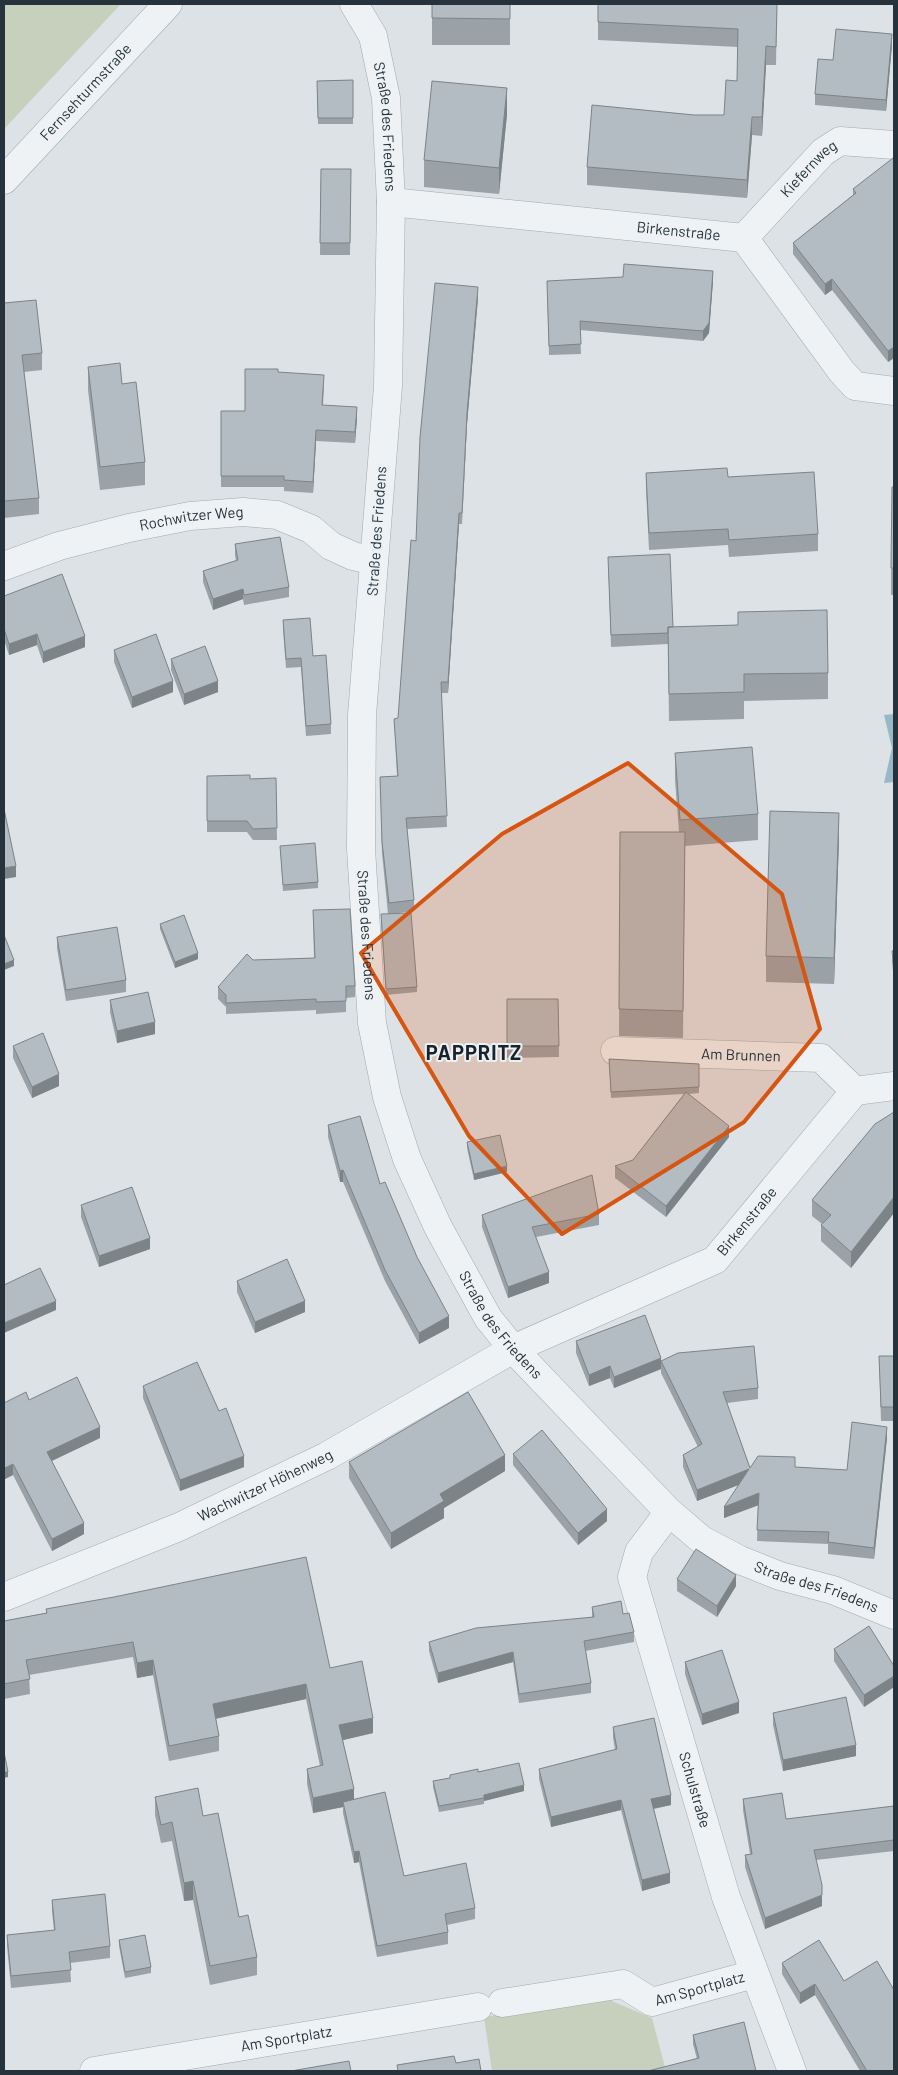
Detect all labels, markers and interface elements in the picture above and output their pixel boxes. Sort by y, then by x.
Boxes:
street label: Fernsehturmstraße [35,39,135,144]
street label: Straße des Friedens [371,60,400,192]
street label: Kiefernweg [776,135,840,201]
street label: Birkenstraße [636,217,721,244]
street label: Straße des Friedens [362,465,390,596]
street label: Rochwitzer Weg [138,502,244,534]
street label: Straße des Friedens [354,869,381,1001]
district label: PAPPRITZ [426,1040,522,1064]
street label: Am Brunnen [701,1044,781,1065]
street label: Birkenstraße [712,1183,780,1259]
street label: Straße des Friedens [456,1267,546,1382]
street label: Wachwitzer Höhenweg [194,1445,335,1525]
street label: Straße des Friedens [752,1557,881,1616]
street label: Schulstraße [676,1750,715,1830]
street label: Am Sportplatz [652,1967,747,2009]
street label: Am Sportplatz [239,2021,333,2054]

